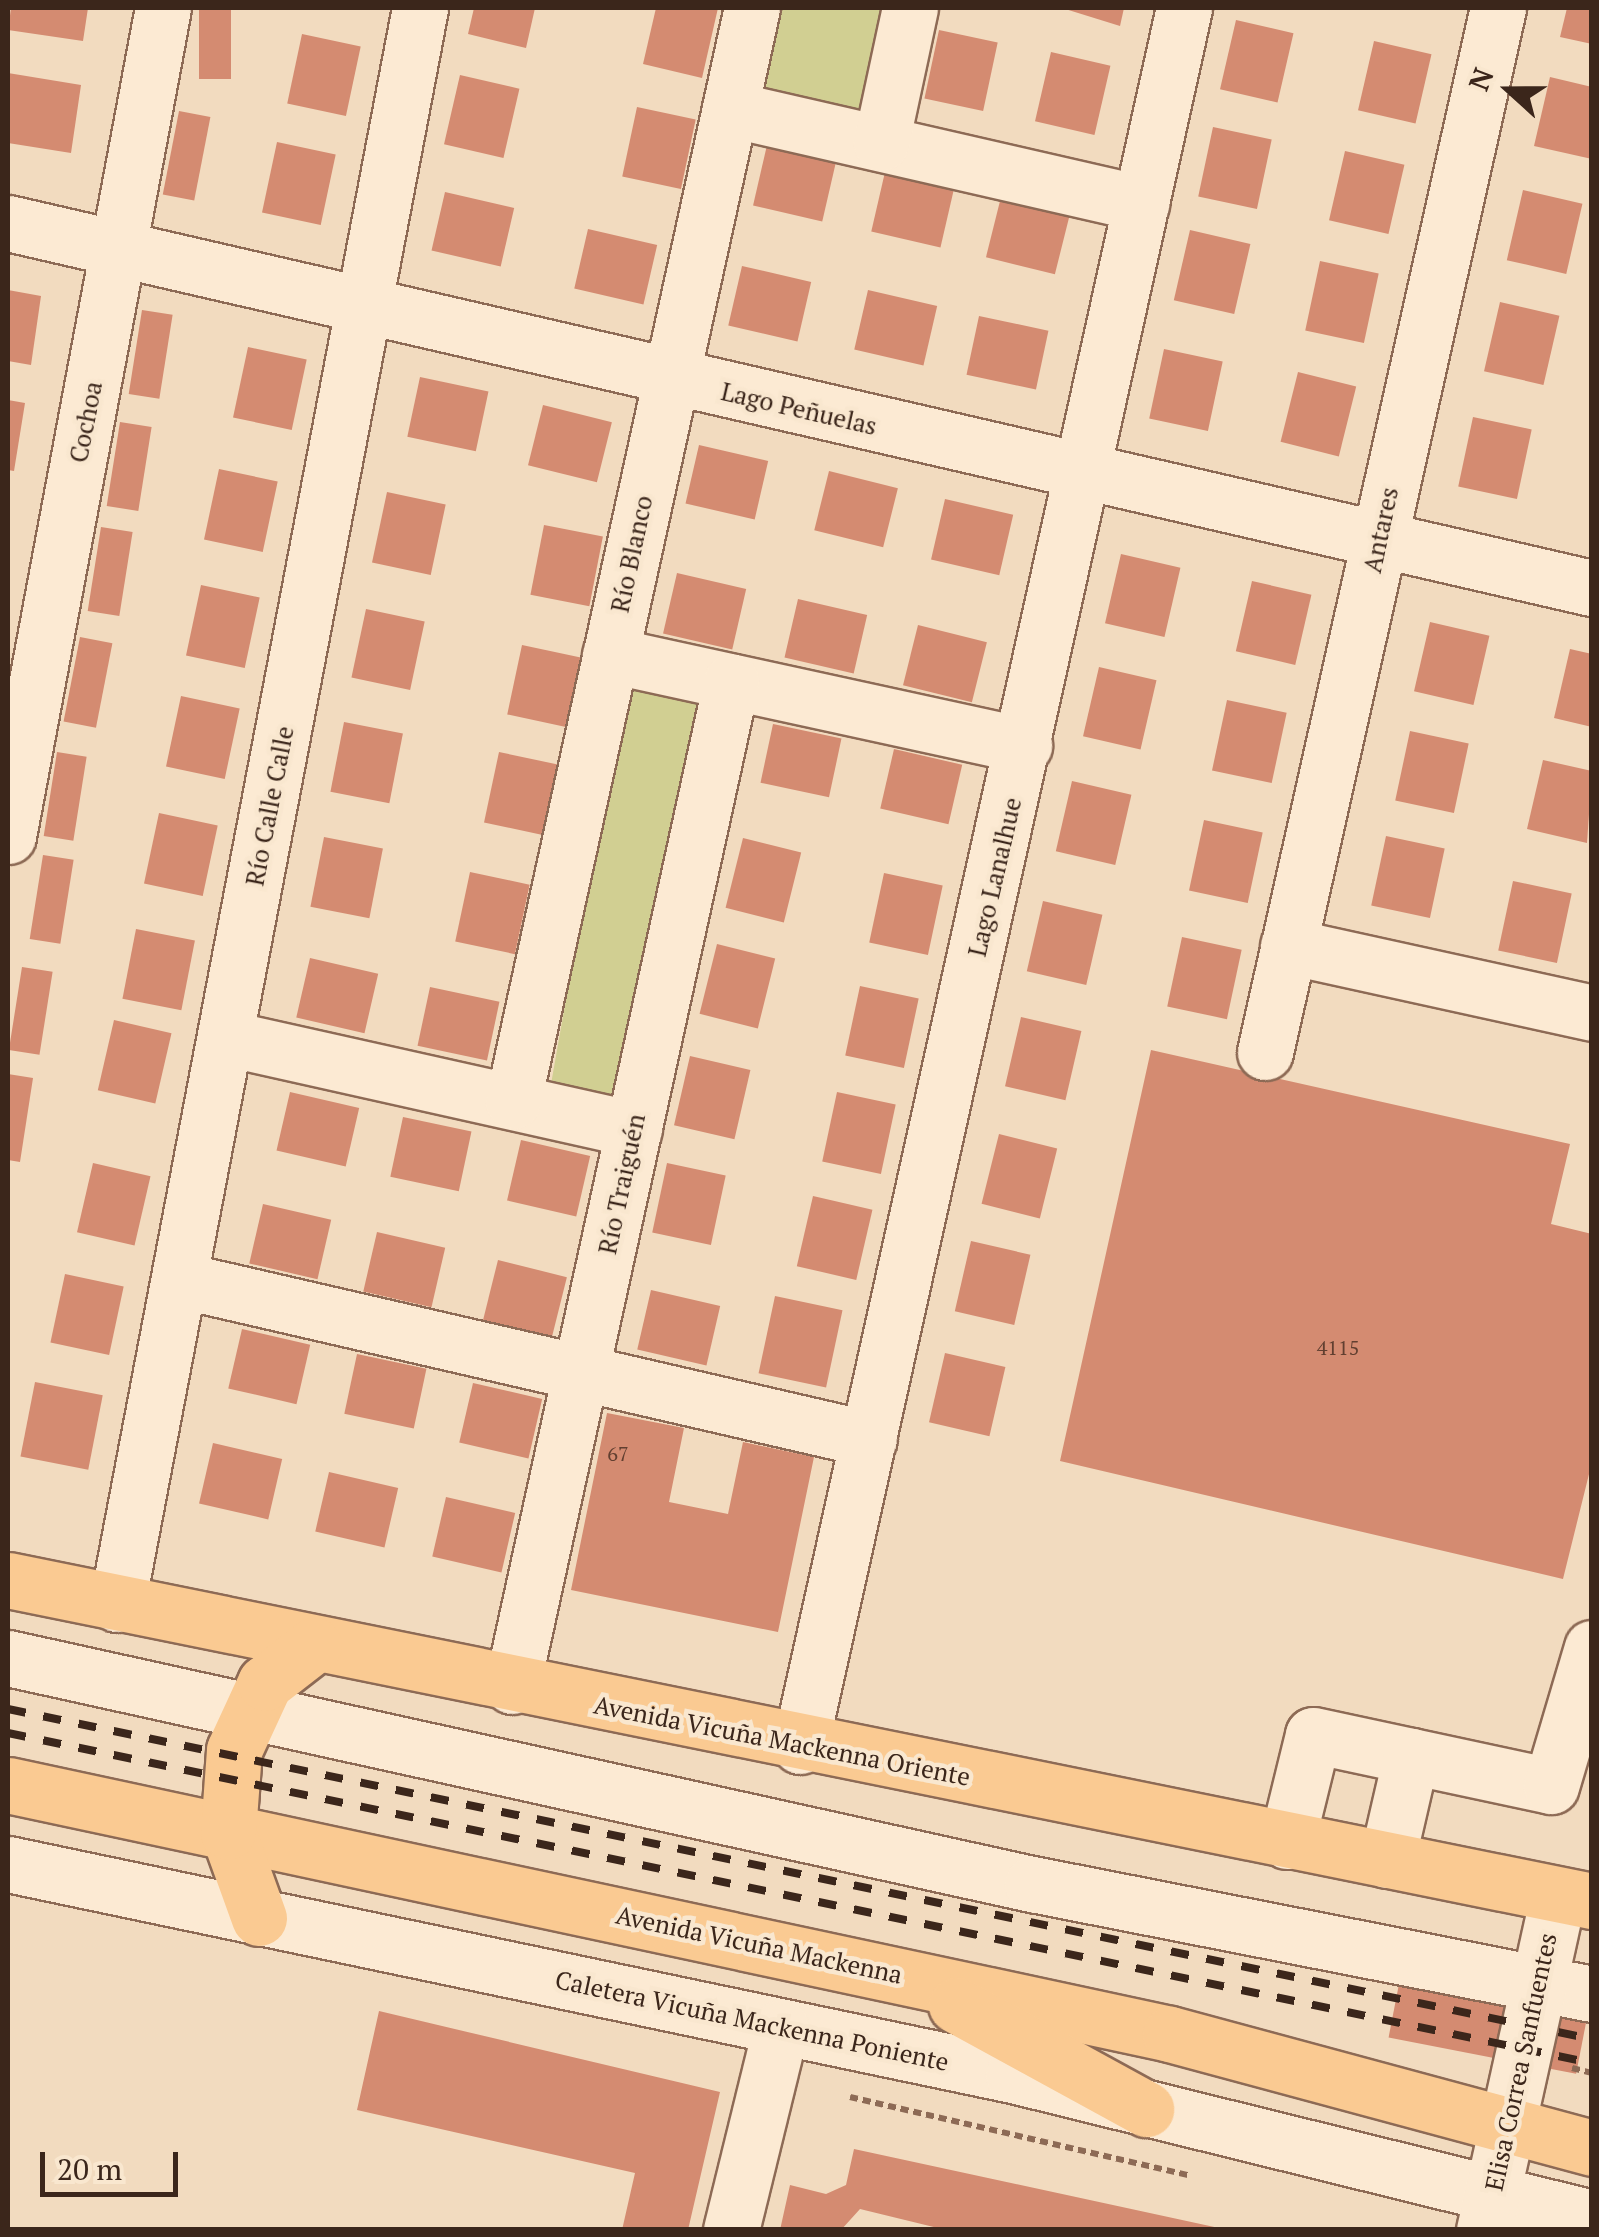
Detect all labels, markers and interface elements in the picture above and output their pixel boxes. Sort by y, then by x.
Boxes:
north arrow [1459,40,1559,140]
text: N [1459,63,1502,96]
street label: Lago Peñuelas [718,377,880,441]
street label: Cochoa [63,379,109,465]
street label: Antares [1357,484,1405,576]
street label: Río Blanco [605,493,659,615]
street label: Río Calle Calle [240,724,300,888]
street label: Lago Lanalhue [962,795,1028,959]
street label: Río Traiguén [592,1111,652,1257]
house number: 4115 [1317,1335,1359,1359]
house number: 67 [607,1441,629,1465]
street label: Avenida Vicuña Mackenna Oriente [591,1690,973,1792]
street label: Avenida Vicuña Mackenna [613,1900,905,1990]
street label: Elisa Correa Sanfuentes [1479,1930,1563,2194]
street label: Caletera Vicuña Mackenna Poniente [552,1965,952,2077]
scale bar [45,2132,182,2194]
text: 20 m [57,2149,122,2189]

